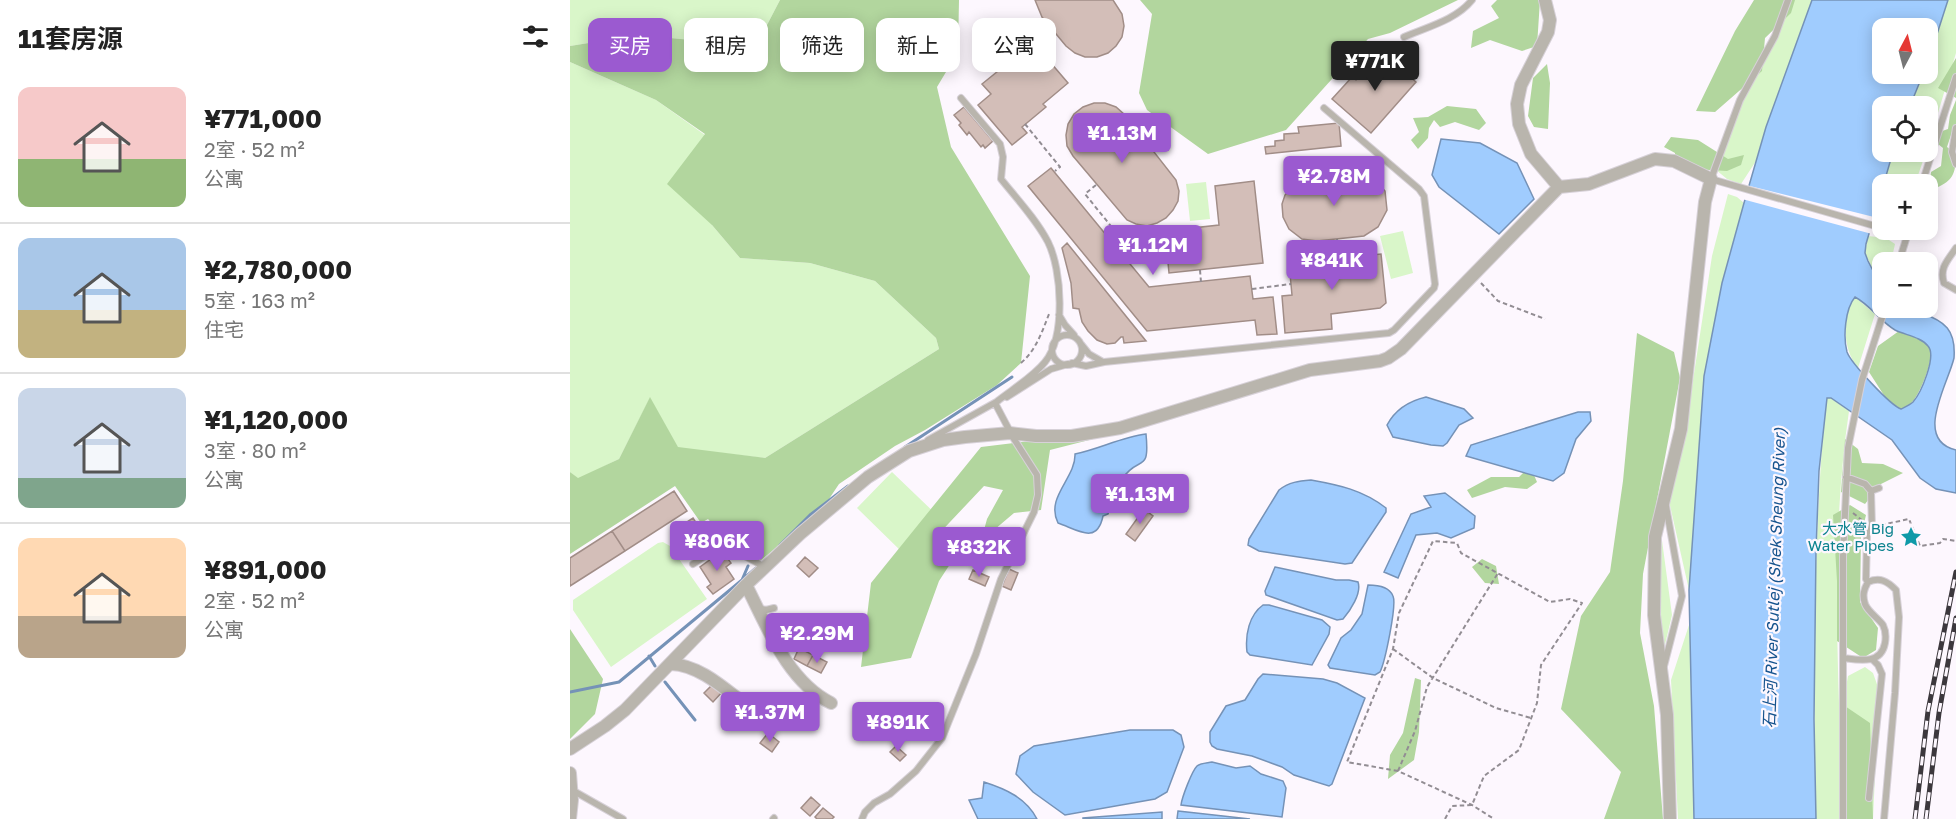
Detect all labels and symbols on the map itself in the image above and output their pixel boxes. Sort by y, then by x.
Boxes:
north arrow [1872,18,1938,84]
pin: ¥771K [1333,41,1417,92]
pin: ¥1.13M [1073,113,1171,164]
pin: ¥2.78M [1285,156,1383,207]
pin: ¥1.12M [1104,225,1202,276]
pin: ¥841K [1290,240,1374,291]
water label: 石上河 River Sutlej (Shek Sheung River) [1759,426,1789,729]
pin: ¥1.13M [1091,474,1189,525]
place label: 大水管 Big Water Pipes [1808,519,1894,554]
pin: ¥806K [675,521,759,572]
place icon: 大水管 Big Water Pipes [1899,525,1923,549]
pin: ¥832K [937,527,1021,578]
pin: ¥2.29M [768,613,866,664]
pin: ¥1.37M [721,692,819,743]
pin: ¥891K [856,702,940,753]

